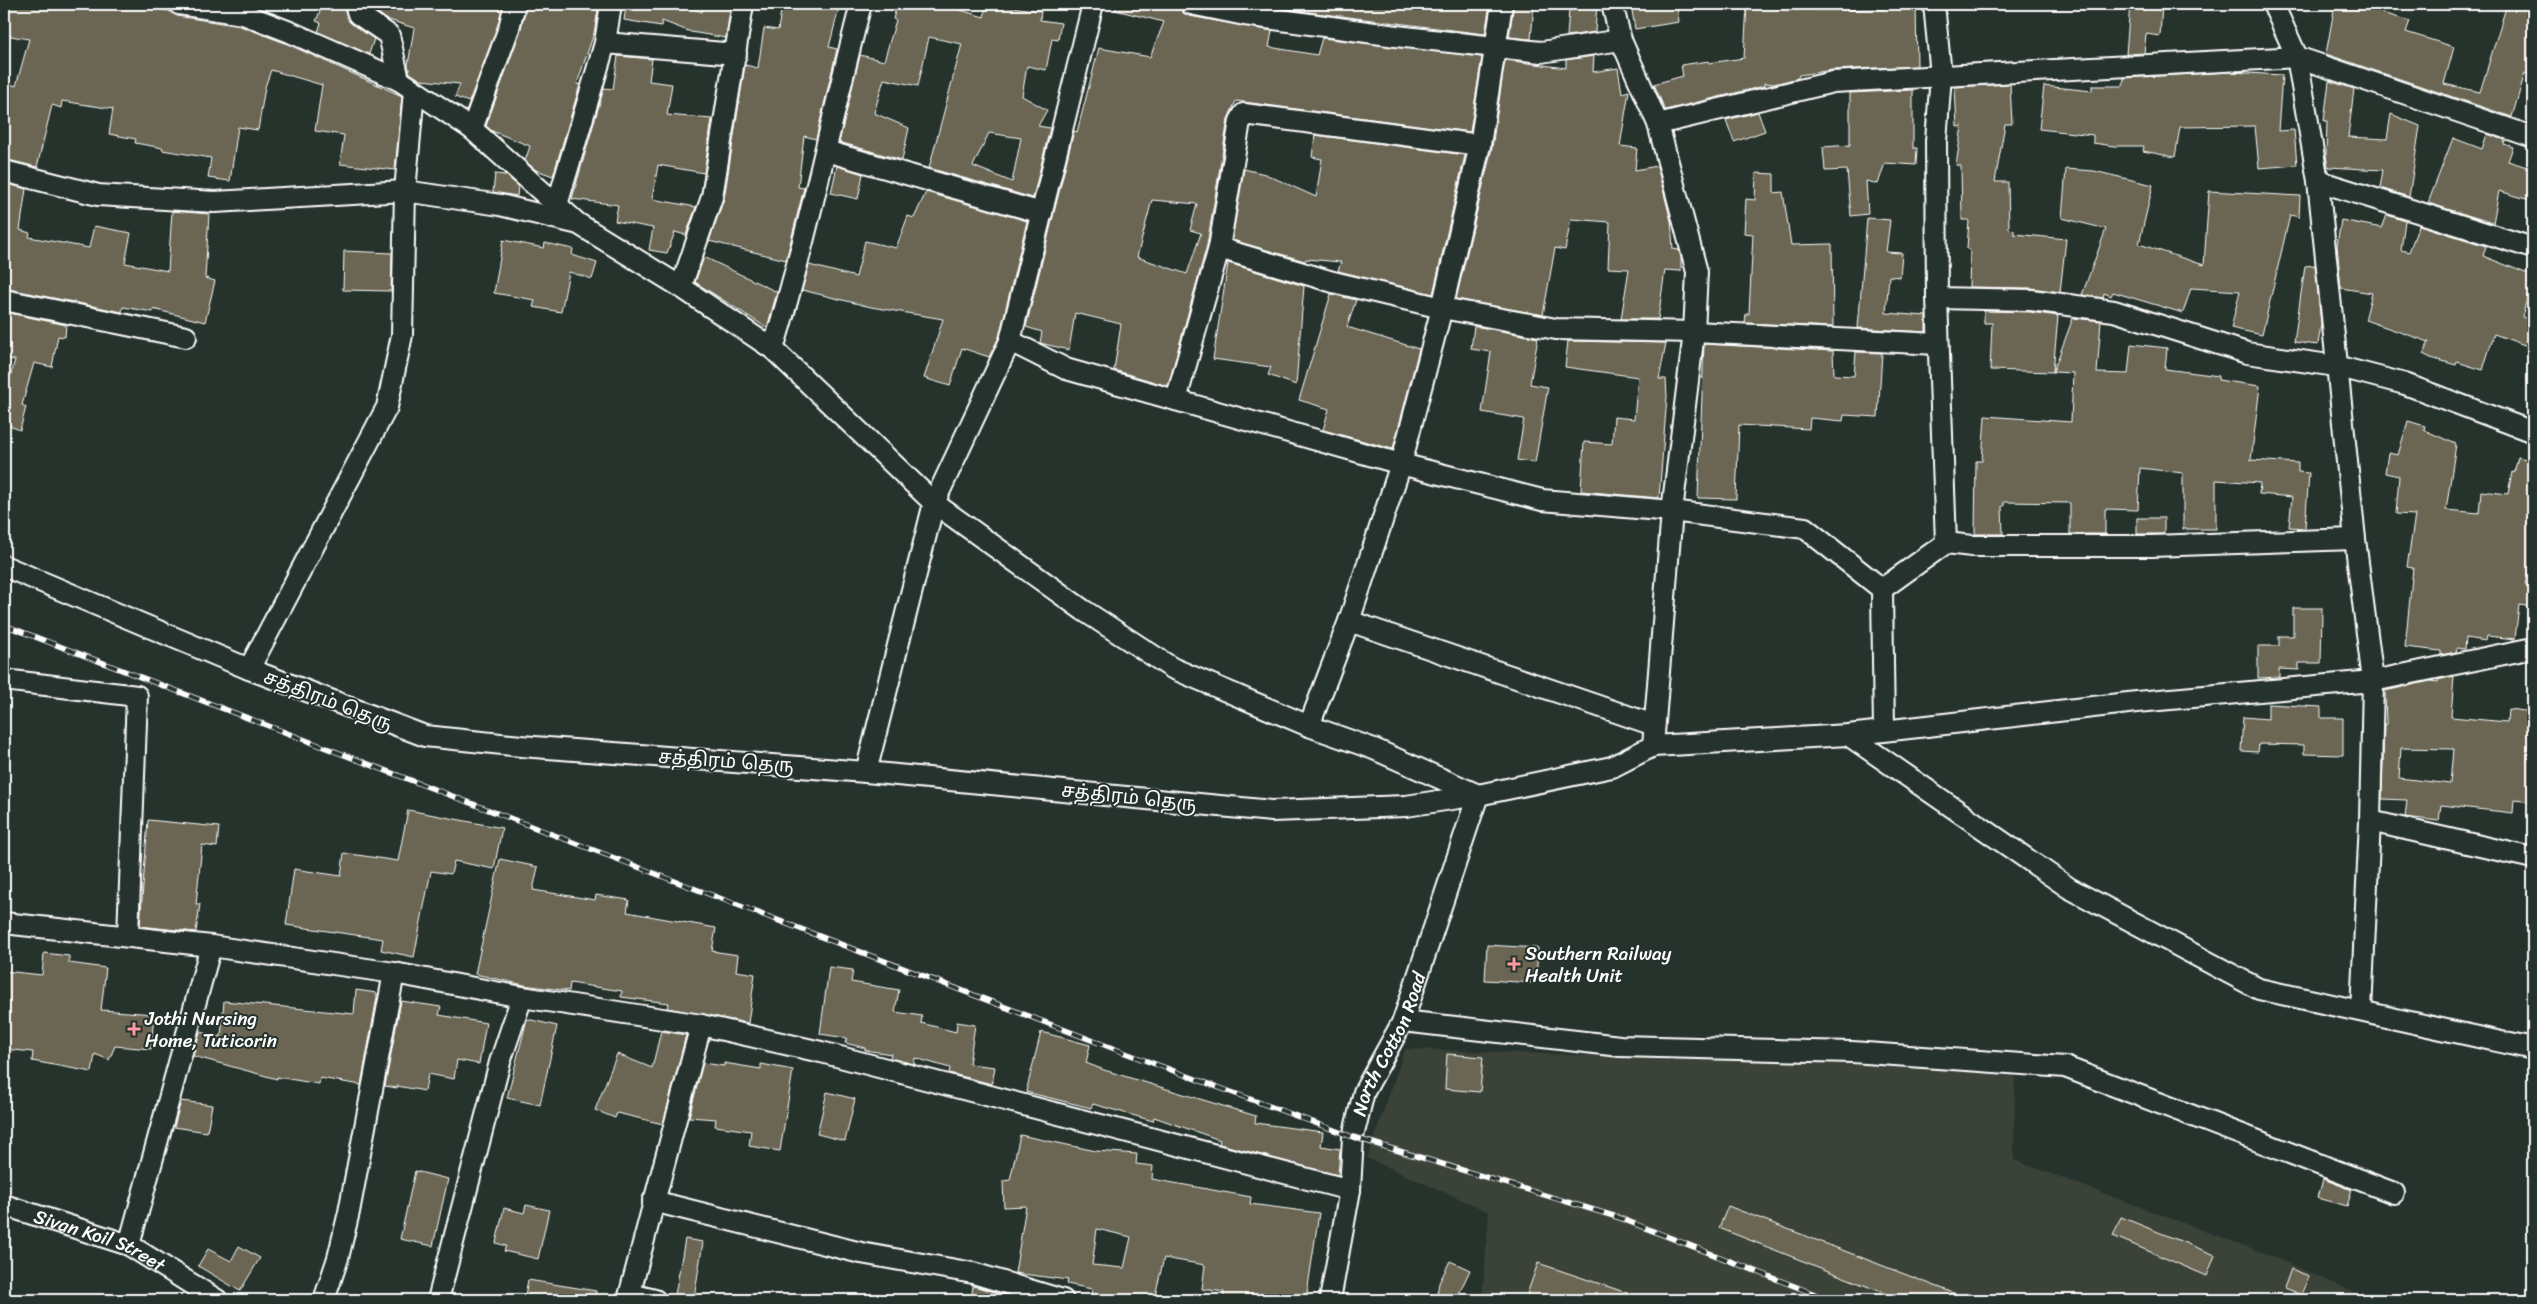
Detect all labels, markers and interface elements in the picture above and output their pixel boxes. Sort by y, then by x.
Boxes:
street label: சத்திரம் தெரு [259,660,397,740]
street label: சத்திரம் தெரு [657,740,795,782]
street label: சத்திரம் தெரு [1060,773,1198,821]
place label: Southern Railway Health Unit [1525,937,1672,992]
marker: Southern Railway Health Unit [1507,957,1521,971]
street label: North Cotton Road [1342,967,1435,1120]
place label: Jothi Nursing Home, Tuticorin [144,1002,277,1057]
marker: Jothi Nursing Home, Tuticorin [127,1022,141,1036]
street label: Sivan Koil Street [30,1199,173,1281]

